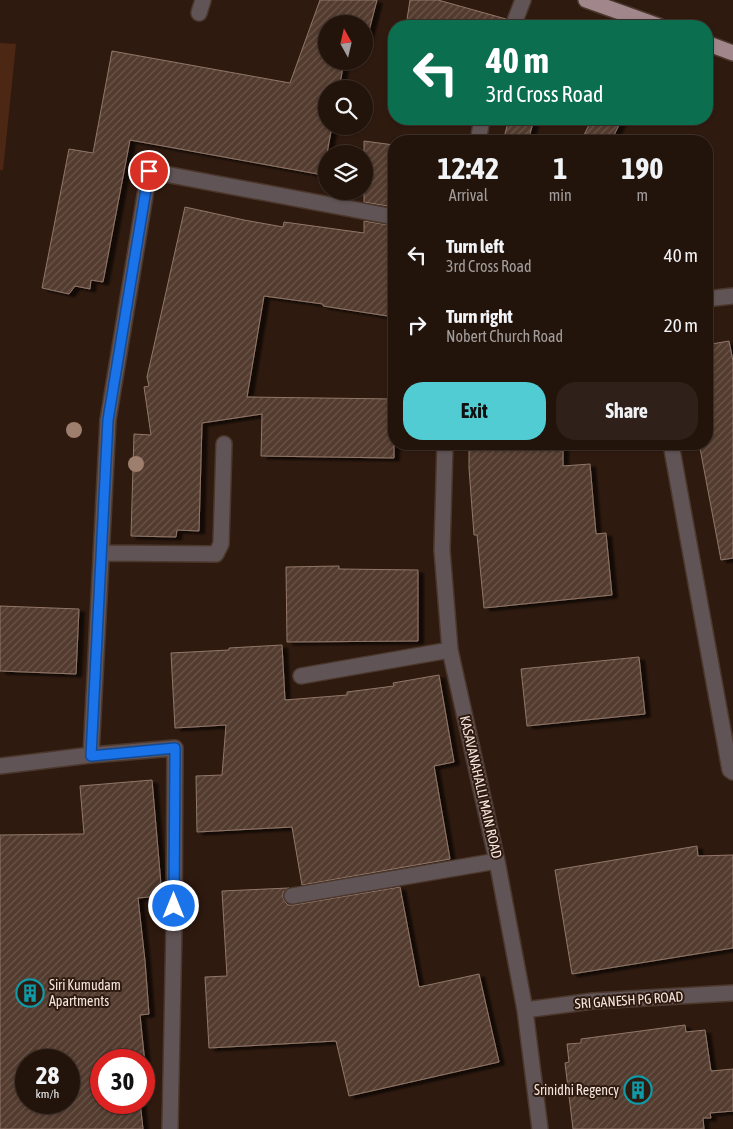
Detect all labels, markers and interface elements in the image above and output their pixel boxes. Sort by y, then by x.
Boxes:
north arrow [318,15,372,70]
map controls [318,15,373,200]
icon: left [403,40,468,105]
text: 40 m [486,40,549,80]
button: search [318,80,373,135]
text: 3rd Cross Road [486,81,604,107]
button: layers [318,145,373,200]
pin [128,150,170,192]
text: 12:42 [437,151,499,185]
text: 1 [553,151,567,185]
text: 190 [621,151,663,185]
icon: arrive [135,157,163,185]
text: Arrival [449,186,488,204]
text: min [549,186,572,204]
text: m [637,186,648,204]
text: Turn left [446,235,504,257]
icon: left [403,241,431,269]
text: 40 m [664,244,698,266]
text: 3rd Cross Road [446,257,532,275]
text: Turn right [446,305,513,327]
icon: right [403,311,431,339]
text: 20 m [664,314,698,336]
text: Nobert Church Road [446,327,563,345]
button: Exit [403,382,546,440]
button: Share [556,382,698,440]
street label: KASAVANAHALLI MAIN ROAD [457,714,505,860]
position arrow [147,879,199,931]
place label: Siri Kumudam Apartments [49,977,121,1009]
building icon: Siri Kumudam Apartments [15,978,45,1008]
street label: SRI GANESH PG ROAD [574,988,684,1012]
speed limit sign: 30 [90,1049,155,1114]
text: 28 [36,1061,59,1089]
building icon: Srinidhi Regency [623,1075,653,1105]
place label: Srinidhi Regency [534,1082,619,1098]
text: km/h [36,1087,59,1101]

